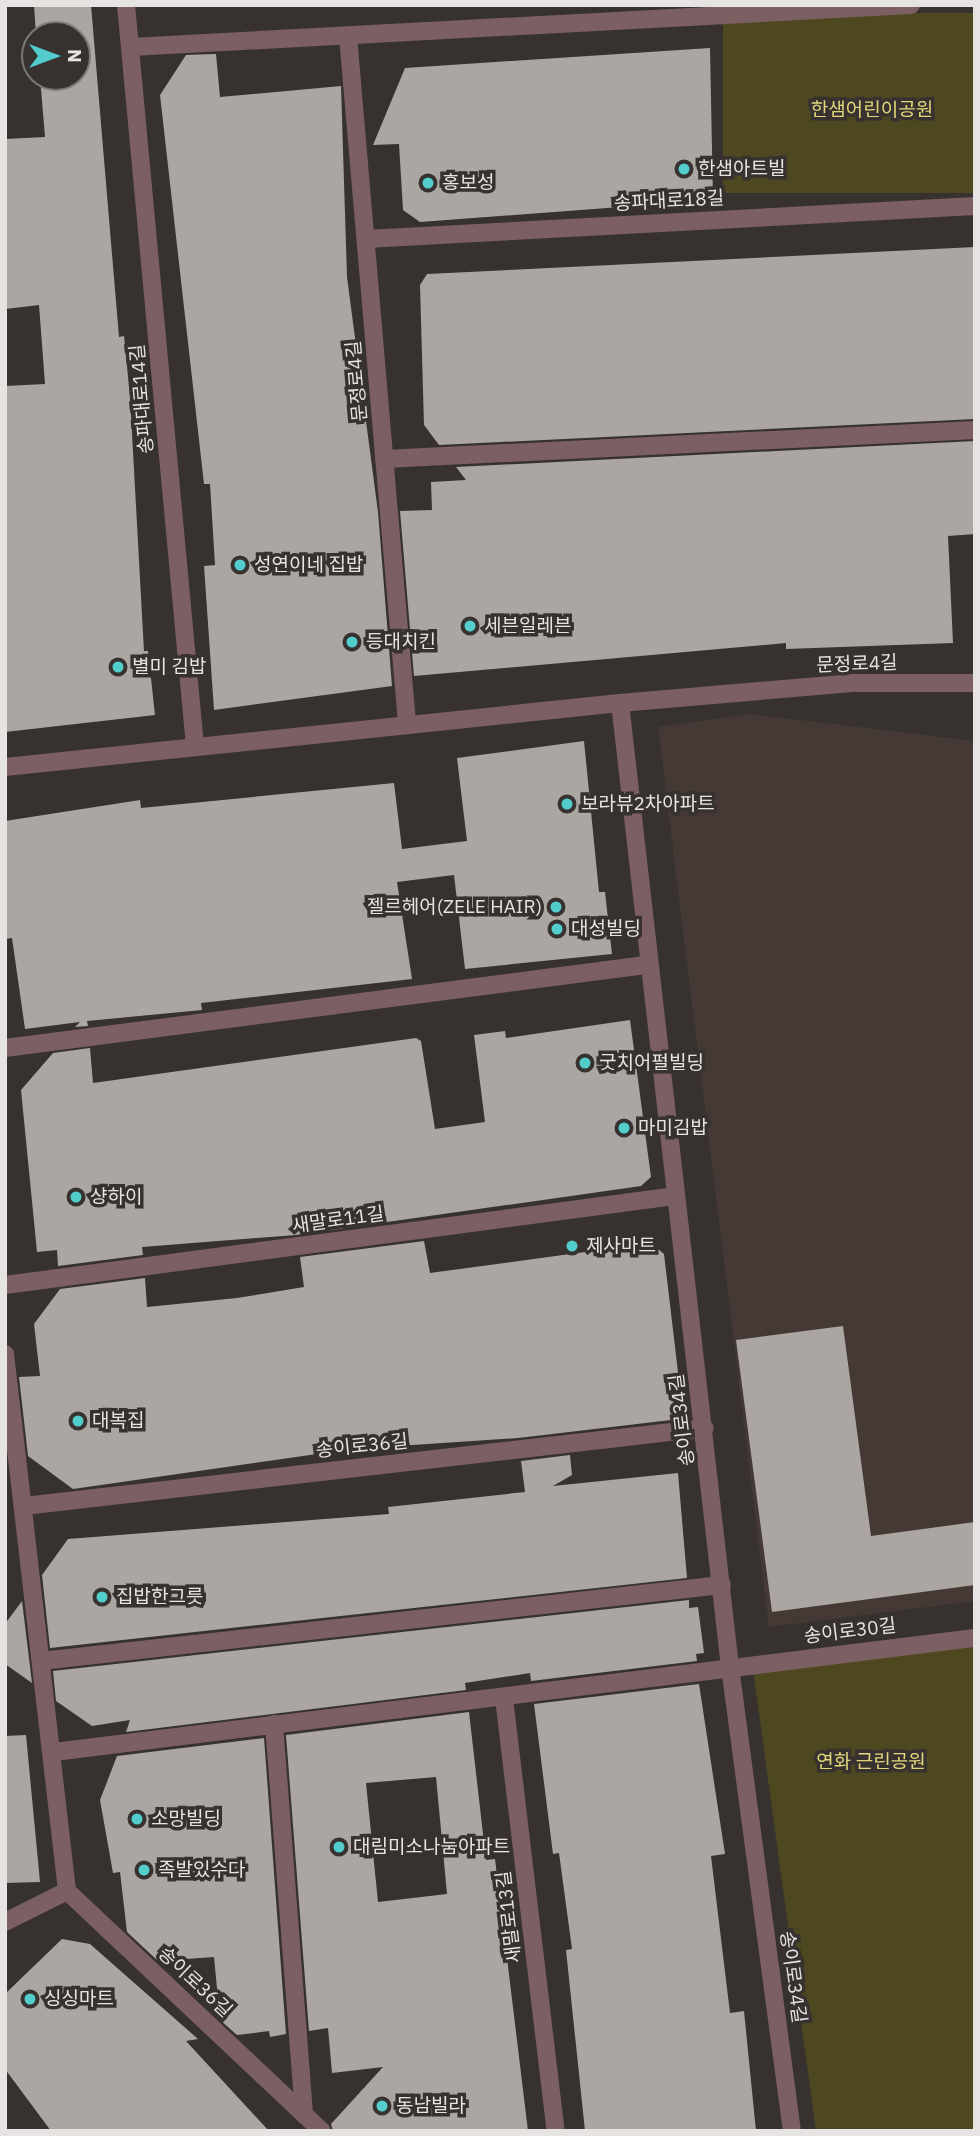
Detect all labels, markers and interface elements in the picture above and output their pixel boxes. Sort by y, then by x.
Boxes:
north arrow [21,21,91,91]
text: N [63,49,87,63]
park label: 한샘어린이공원 [811,99,933,121]
place label: 한샘아트빌 [698,158,785,180]
marker: 한샘아트빌 [676,161,692,177]
place label: 홍보성 [442,172,494,194]
marker: 홍보성 [420,175,436,191]
street label: 송파대로18길 [613,187,725,215]
street label: 문정로4길 [342,340,372,422]
street label: 송파대로14길 [126,343,158,455]
place label: 성연이네 집밥 [254,554,363,576]
marker: 성연이네 집밥 [232,557,248,573]
place label: 세븐일레븐 [484,615,571,637]
marker: 세븐일레븐 [462,618,478,634]
place label: 등대치킨 [366,631,436,653]
marker: 등대치킨 [344,634,360,650]
street label: 문정로4길 [816,651,898,677]
place label: 별미 김밥 [132,656,206,678]
marker: 별미 김밥 [110,659,126,675]
place label: 보라뷰2차아파트 [581,793,715,815]
marker: 보라뷰2차아파트 [559,796,575,812]
place label: 젤르헤어(ZELE HAIR) [367,896,542,918]
marker: 젤르헤어(ZELE HAIR) [548,899,564,915]
place label: 대성빌딩 [571,918,641,940]
marker: 대성빌딩 [549,921,565,937]
place label: 굿치어펄빌딩 [599,1052,704,1074]
marker: 굿치어펄빌딩 [577,1055,593,1071]
place label: 마미김밥 [638,1117,708,1139]
marker: 마미김밥 [616,1120,632,1136]
place label: 샹하이 [90,1186,142,1208]
marker: 샹하이 [68,1189,84,1205]
street label: 새말로11길 [291,1202,385,1238]
place label: 제사마트 [586,1235,656,1257]
marker: 제사마트 [564,1238,580,1254]
street label: 송이로34길 [665,1373,699,1467]
place label: 대복집 [92,1410,144,1432]
marker: 대복집 [70,1413,86,1429]
street label: 송이로36길 [315,1430,409,1462]
place label: 집밥한그릇 [116,1586,203,1608]
marker: 집밥한그릇 [94,1589,110,1605]
street label: 송이로30길 [803,1614,897,1648]
park label: 연화 근린공원 [816,1751,926,1773]
place label: 소망빌딩 [151,1808,221,1830]
marker: 소망빌딩 [129,1811,145,1827]
place label: 대림미소나눔아파트 [353,1836,510,1858]
marker: 대림미소나눔아파트 [331,1839,347,1855]
place label: 족발있수다 [158,1859,245,1881]
marker: 족발있수다 [136,1862,152,1878]
street label: 새말로13길 [492,1870,526,1964]
street label: 송이로34길 [775,1930,811,2024]
street label: 송이로36길 [153,1942,237,2022]
place label: 싱싱마트 [44,1988,114,2010]
marker: 싱싱마트 [22,1991,38,2007]
place label: 동남빌라 [396,2095,466,2117]
marker: 동남빌라 [374,2098,390,2114]

